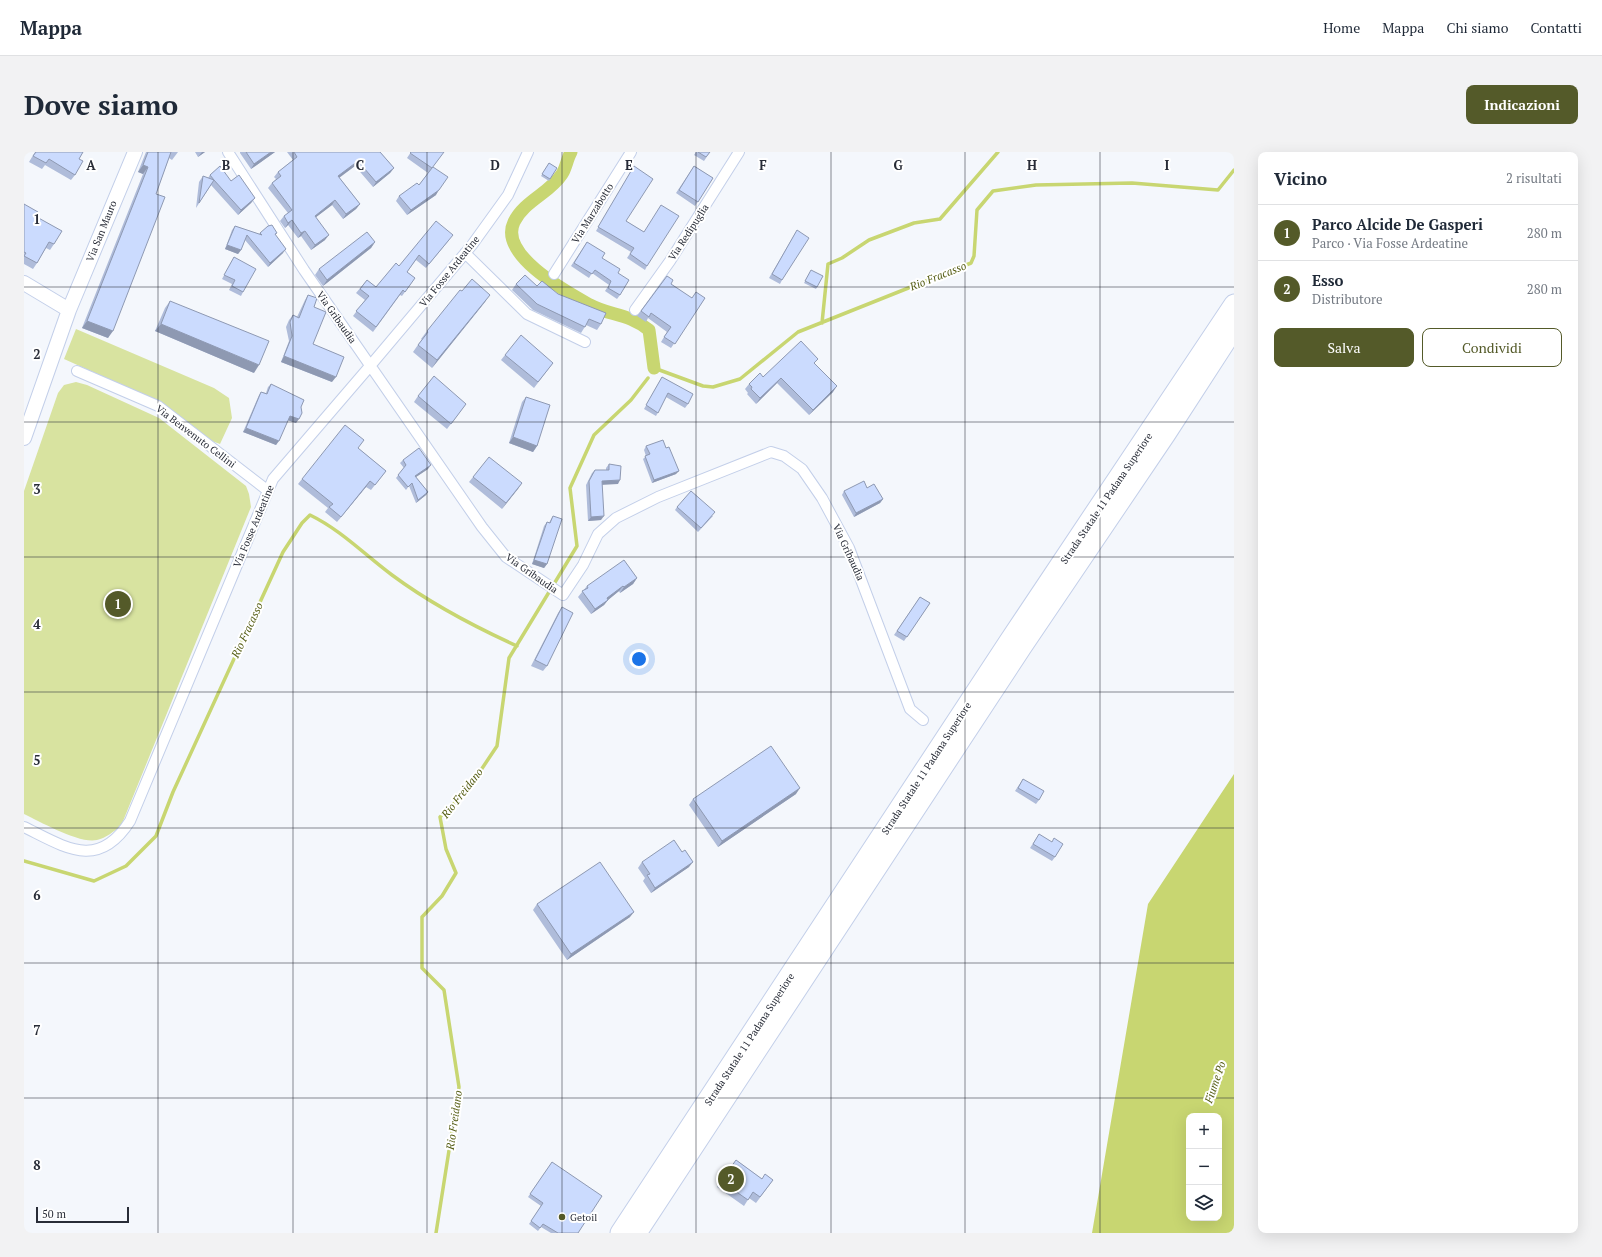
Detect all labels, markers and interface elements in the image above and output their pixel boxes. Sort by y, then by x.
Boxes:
text: Mappa [20,15,82,40]
text: Home [1323,18,1360,37]
text: Mappa [1382,18,1424,37]
text: Chi siamo [1446,18,1508,37]
text: Contatti [1530,18,1582,37]
button: Indicazioni [1466,85,1578,124]
text: Dove siamo [24,86,178,123]
text: A [86,156,96,174]
text: B [222,156,230,174]
text: C [356,156,364,174]
text: D [490,156,500,174]
text: E [625,156,633,174]
text: F [759,156,767,174]
text: G [893,156,903,174]
text: H [1027,156,1037,174]
text: I [1165,156,1170,174]
text: Vicino [1274,167,1327,190]
text: 2 risultati [1506,169,1562,187]
street label: Via Marzabotto [569,180,616,246]
street label: Via San Mauro [83,198,120,264]
street label: Via Redipuglia [665,202,712,263]
text: 1 [33,210,41,228]
text: Parco Alcide De Gasperi [1312,214,1483,234]
text: 1 [1283,224,1291,242]
text: 280 m [1527,224,1562,242]
street label: Via Fosse Ardeatine [417,233,482,310]
text: Parco · Via Fosse Ardeatine [1312,234,1468,252]
water label: Rio Fracasso [907,258,969,294]
text: Esso [1312,270,1344,290]
text: 2 [1283,280,1291,298]
text: 280 m [1527,280,1562,298]
street label: Via Gribaudia [314,289,359,346]
text: Distributore [1312,290,1383,308]
button: Salva [1274,328,1414,367]
button: Condividi [1422,328,1562,367]
text: 2 [33,345,41,363]
street label: Via Benvenuto Cellini [153,402,238,471]
street label: Strada Statale 11 Padana Superiore [1058,430,1155,566]
text: 3 [33,480,41,498]
street label: Via Fosse Ardeatine [230,483,277,569]
street label: Via Gribaudia [830,522,867,583]
street label: Via Gribaudia [503,551,560,596]
pin: 1 [105,589,131,619]
water label: Rio Fracasso [228,600,266,661]
text: 4 [33,615,41,633]
your location [629,649,649,669]
street label: Strada Statale 11 Padana Superiore [879,700,974,837]
text: 5 [33,751,41,769]
water label: Rio Freidano [437,765,486,822]
text: 6 [33,886,41,904]
street label: Strada Statale 11 Padana Superiore [702,971,797,1108]
text: 7 [33,1021,41,1039]
water label: Fiume Po [1201,1059,1229,1106]
water label: Rio Freidano [443,1089,465,1152]
map controls [1186,1113,1222,1221]
button: + [1186,1113,1222,1149]
button: − [1186,1149,1222,1185]
text: 8 [33,1156,41,1174]
pin: 2 [718,1164,744,1194]
button: layers [1186,1185,1222,1221]
scale bar [36,1205,129,1224]
text: 50 m [42,1207,66,1221]
place label: Getoil [570,1211,597,1224]
marker: Getoil [557,1212,567,1222]

